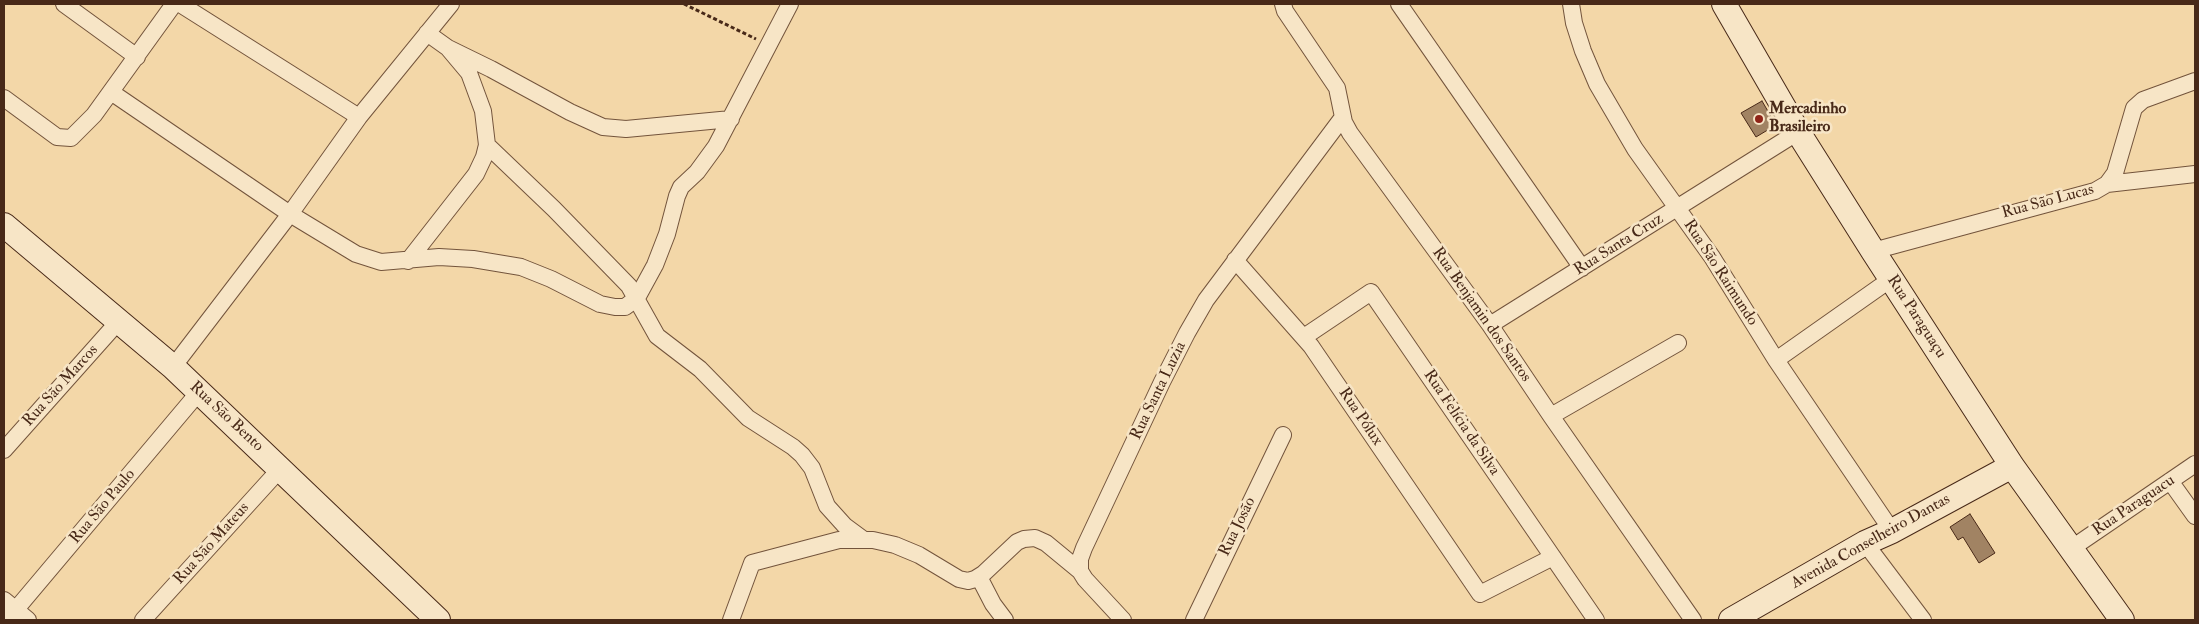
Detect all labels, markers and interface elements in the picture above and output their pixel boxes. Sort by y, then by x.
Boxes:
place label: Mercadinho Brasileiro [1769,100,1846,138]
marker: Mercadinho Brasileiro [1753,113,1765,125]
street label: Rua São Lucas [2000,181,2096,223]
street label: Rua Santa Cruz [1571,210,1667,280]
street label: Rua São Raimundo [1679,216,1761,330]
street label: Rua Benjamin dos Santos [1427,244,1535,386]
street label: Rua Paraguaçu [1882,272,1950,362]
street label: Rua Santa Luzia [1127,339,1191,443]
street label: Rua São Marcos [19,341,103,431]
street label: Rua Felícia da Silva [1419,367,1503,479]
street label: Rua São Bento [185,378,267,456]
street label: Rua Pólux [1334,384,1386,450]
street label: Rua São Paulo [66,466,140,548]
street label: Rua Paraguacu [2089,471,2179,541]
street label: Avenida Conselheiro Dantas [1788,490,1954,594]
street label: Rua Josão [1216,494,1260,560]
street label: Rua São Mateus [170,499,254,589]

